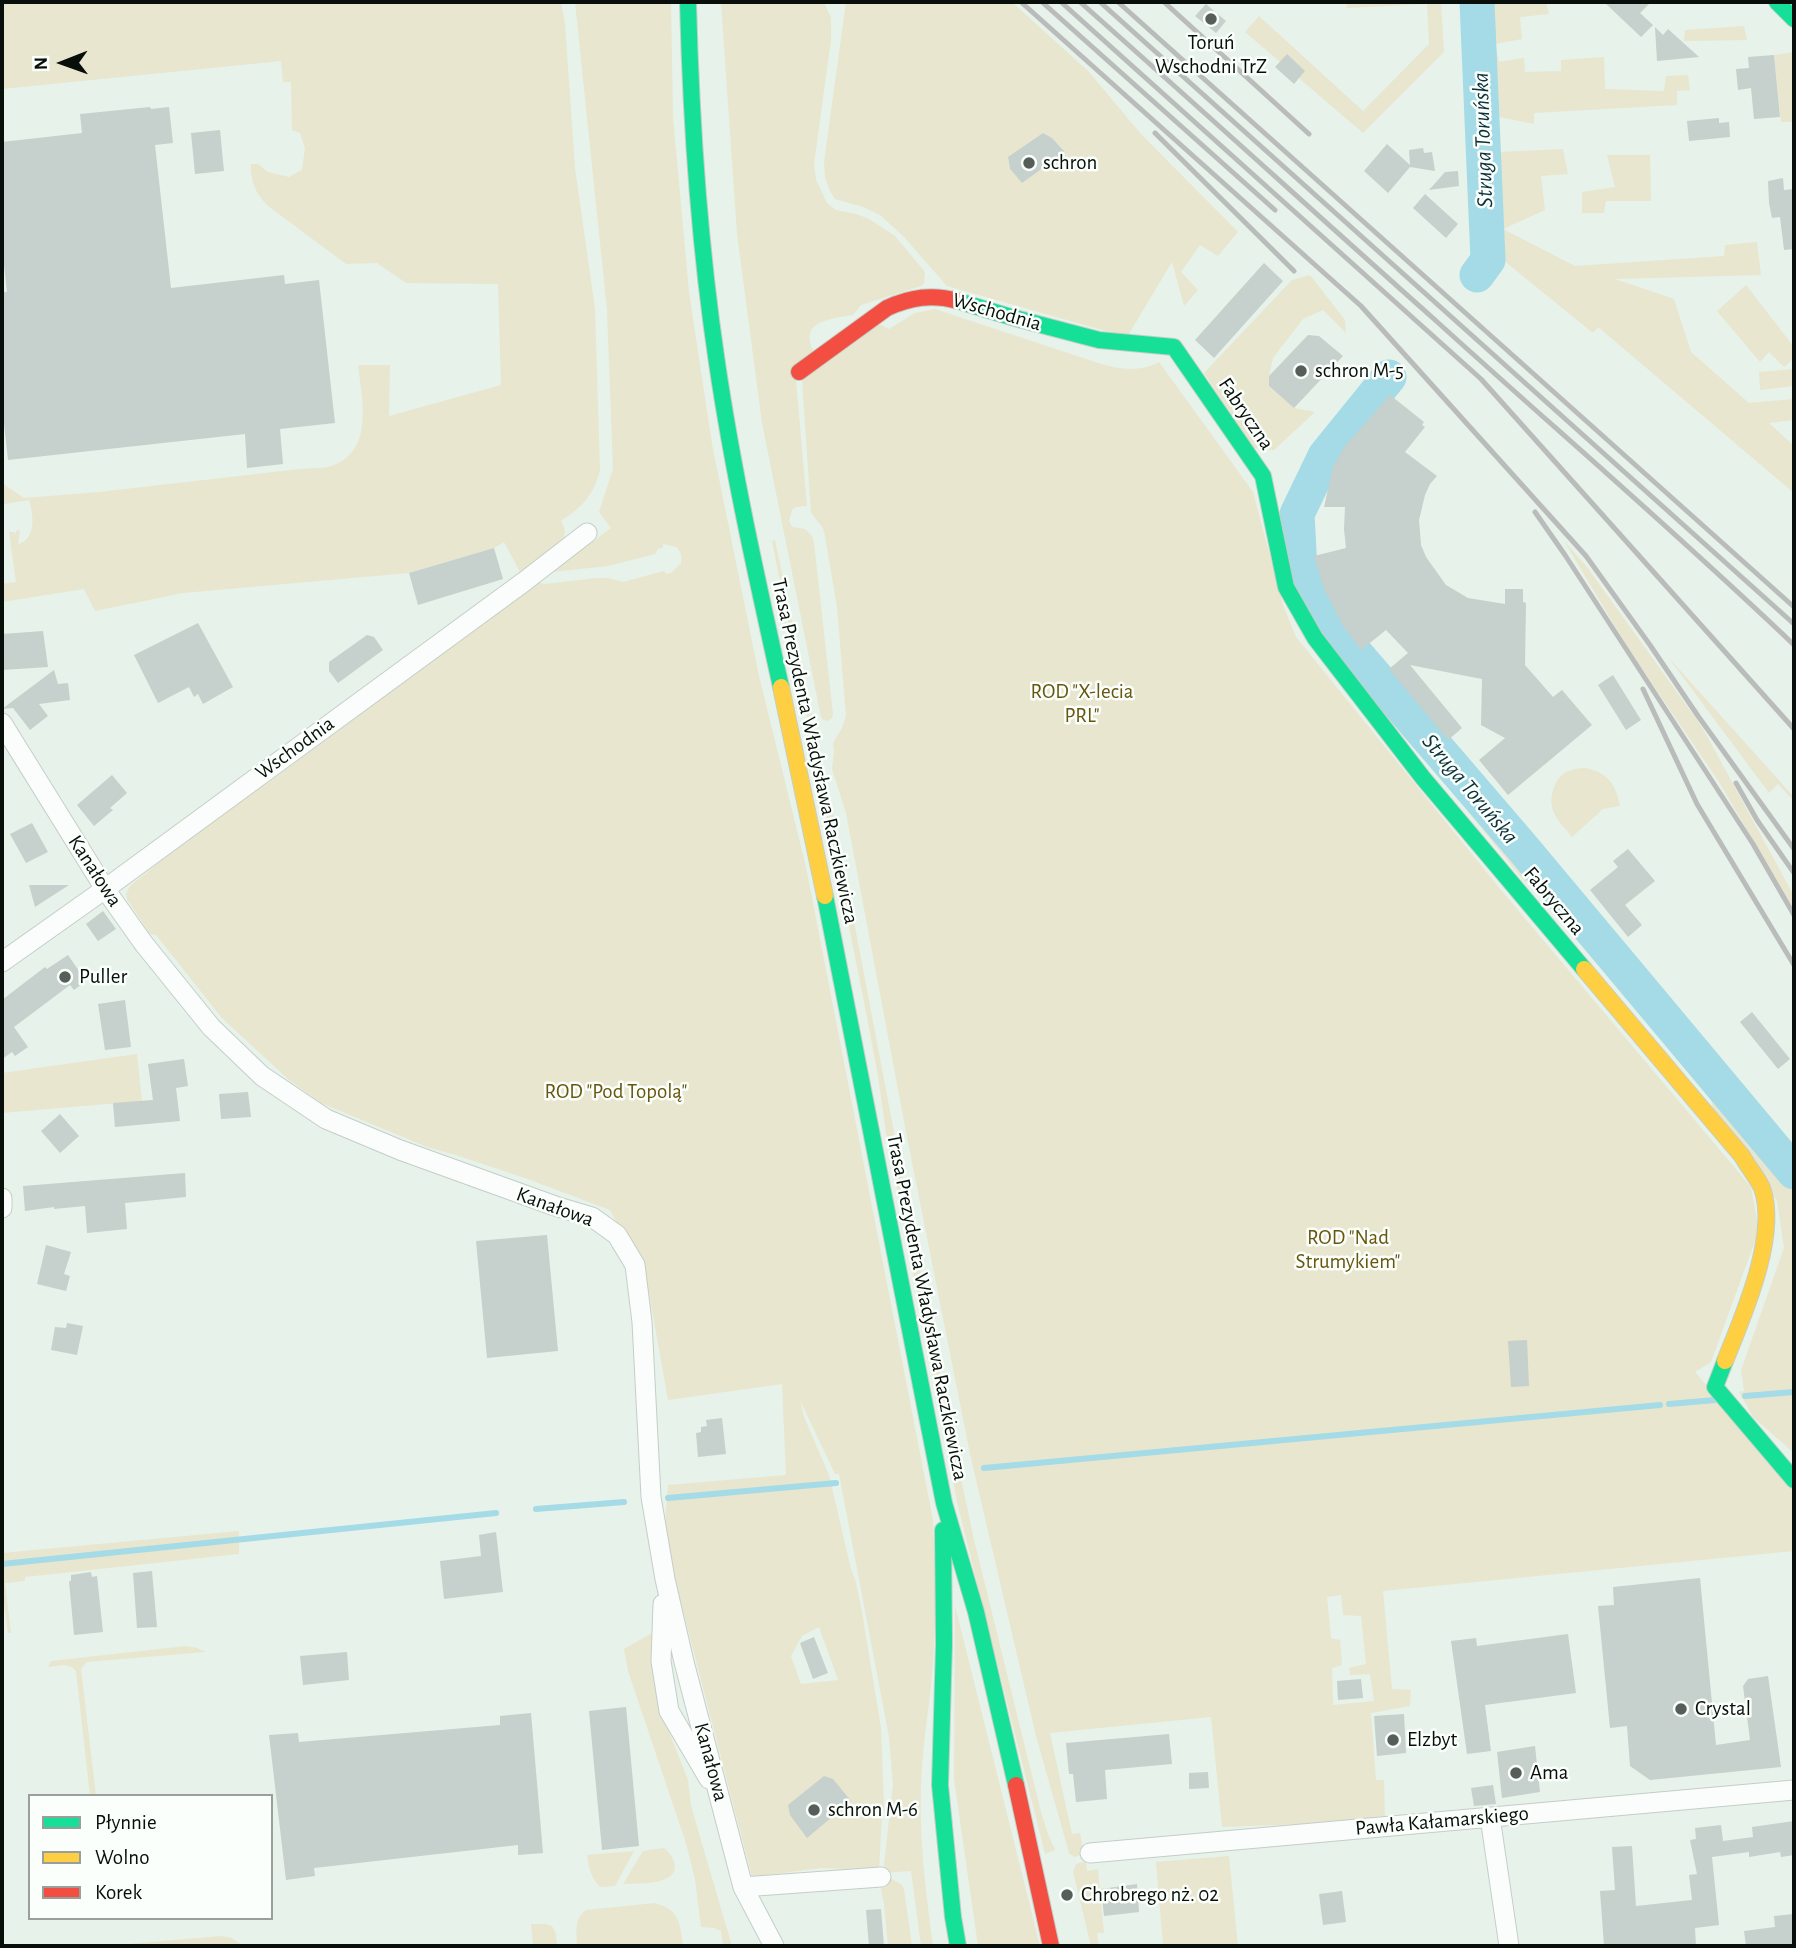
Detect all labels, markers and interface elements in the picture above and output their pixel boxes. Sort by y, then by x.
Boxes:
marker: Toruń Wschodni TrZ [1203,11,1219,27]
north arrow [28,28,98,98]
place label: Toruń Wschodni TrZ [1155,30,1267,80]
text: N [32,57,51,70]
water label: Struga Toruńska [1467,72,1499,208]
place label: schron [1043,150,1097,176]
marker: schron [1021,155,1037,171]
street label: Wschodnia [950,287,1044,337]
place label: schron M-5 [1315,358,1404,384]
marker: schron M-5 [1293,363,1309,379]
street label: Fabryczna [1213,373,1279,455]
street label: Trasa Prezydenta Władysława Raczkiewicza [766,576,864,926]
park label: ROD "X-lecia PRL" [1030,679,1134,729]
street label: Wschodnia [251,711,339,785]
water label: Struga Toruńska [1416,728,1524,850]
street label: Kanałowa [63,830,127,912]
street label: Fabryczna [1518,862,1590,940]
place label: Puller [79,964,127,990]
marker: Puller [57,969,73,985]
park label: ROD "Pod Topolą" [545,1079,687,1105]
street label: Trasa Prezydenta Władysława Raczkiewicza [881,1131,973,1483]
street label: Kanałowa [513,1181,597,1233]
park label: ROD "Nad Strumykiem" [1296,1225,1400,1275]
place label: Crystal [1695,1696,1751,1722]
marker: Crystal [1673,1701,1689,1717]
street label: Kanałowa [688,1720,734,1804]
place label: Elzbyt [1407,1727,1457,1753]
marker: Elzbyt [1385,1732,1401,1748]
place label: Ama [1530,1760,1568,1786]
marker: Ama [1508,1765,1524,1781]
legend [28,1794,273,1920]
place label: schron M-6 [828,1797,918,1823]
street label: Pawła Kałamarskiego [1354,1801,1530,1841]
marker: schron M-6 [806,1802,822,1818]
text: Płynnie [95,1812,157,1833]
text: Wolno [95,1847,149,1868]
text: Korek [95,1882,142,1903]
place label: Chrobrego nż. 02 [1081,1882,1219,1908]
marker: Chrobrego nż. 02 [1059,1887,1075,1903]

